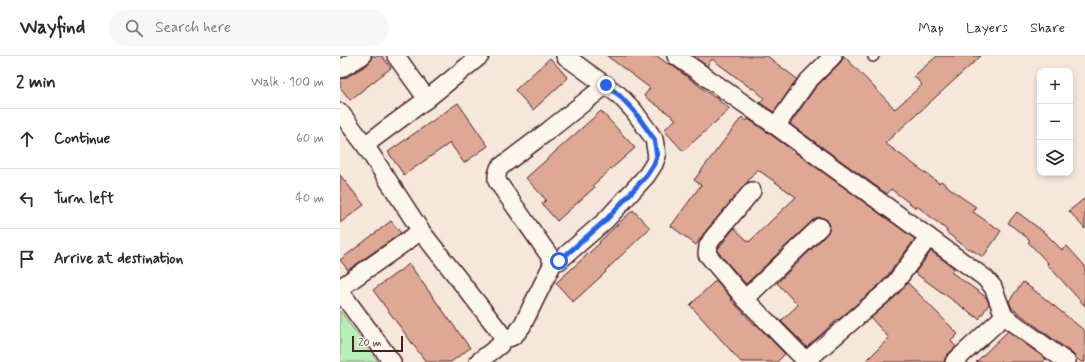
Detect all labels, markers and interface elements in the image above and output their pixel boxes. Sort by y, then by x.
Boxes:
search box [109,10,389,46]
text: Wayfind [20,15,85,40]
icon: search [123,17,145,39]
text: Search here [155,18,231,38]
text: Map [918,19,944,37]
text: Layers [966,19,1008,37]
text: Share [1030,19,1065,37]
map controls [1037,68,1073,176]
button: + [1037,68,1073,104]
text: 2 min [16,71,56,93]
text: Walk · 100 m [251,74,324,91]
route end [597,76,615,94]
button: − [1037,104,1073,140]
icon: ahead [16,128,38,150]
text: Continue [54,129,110,149]
text: 60 m [296,130,324,147]
button: layers [1037,140,1073,176]
icon: left [16,188,38,210]
text: Turn left [54,189,114,209]
text: 40 m [295,190,324,207]
icon: arrive [16,248,38,270]
text: Arrive at destination [54,249,183,269]
route start [550,252,568,270]
scale bar [352,334,403,353]
text: 20 m [358,336,381,350]

